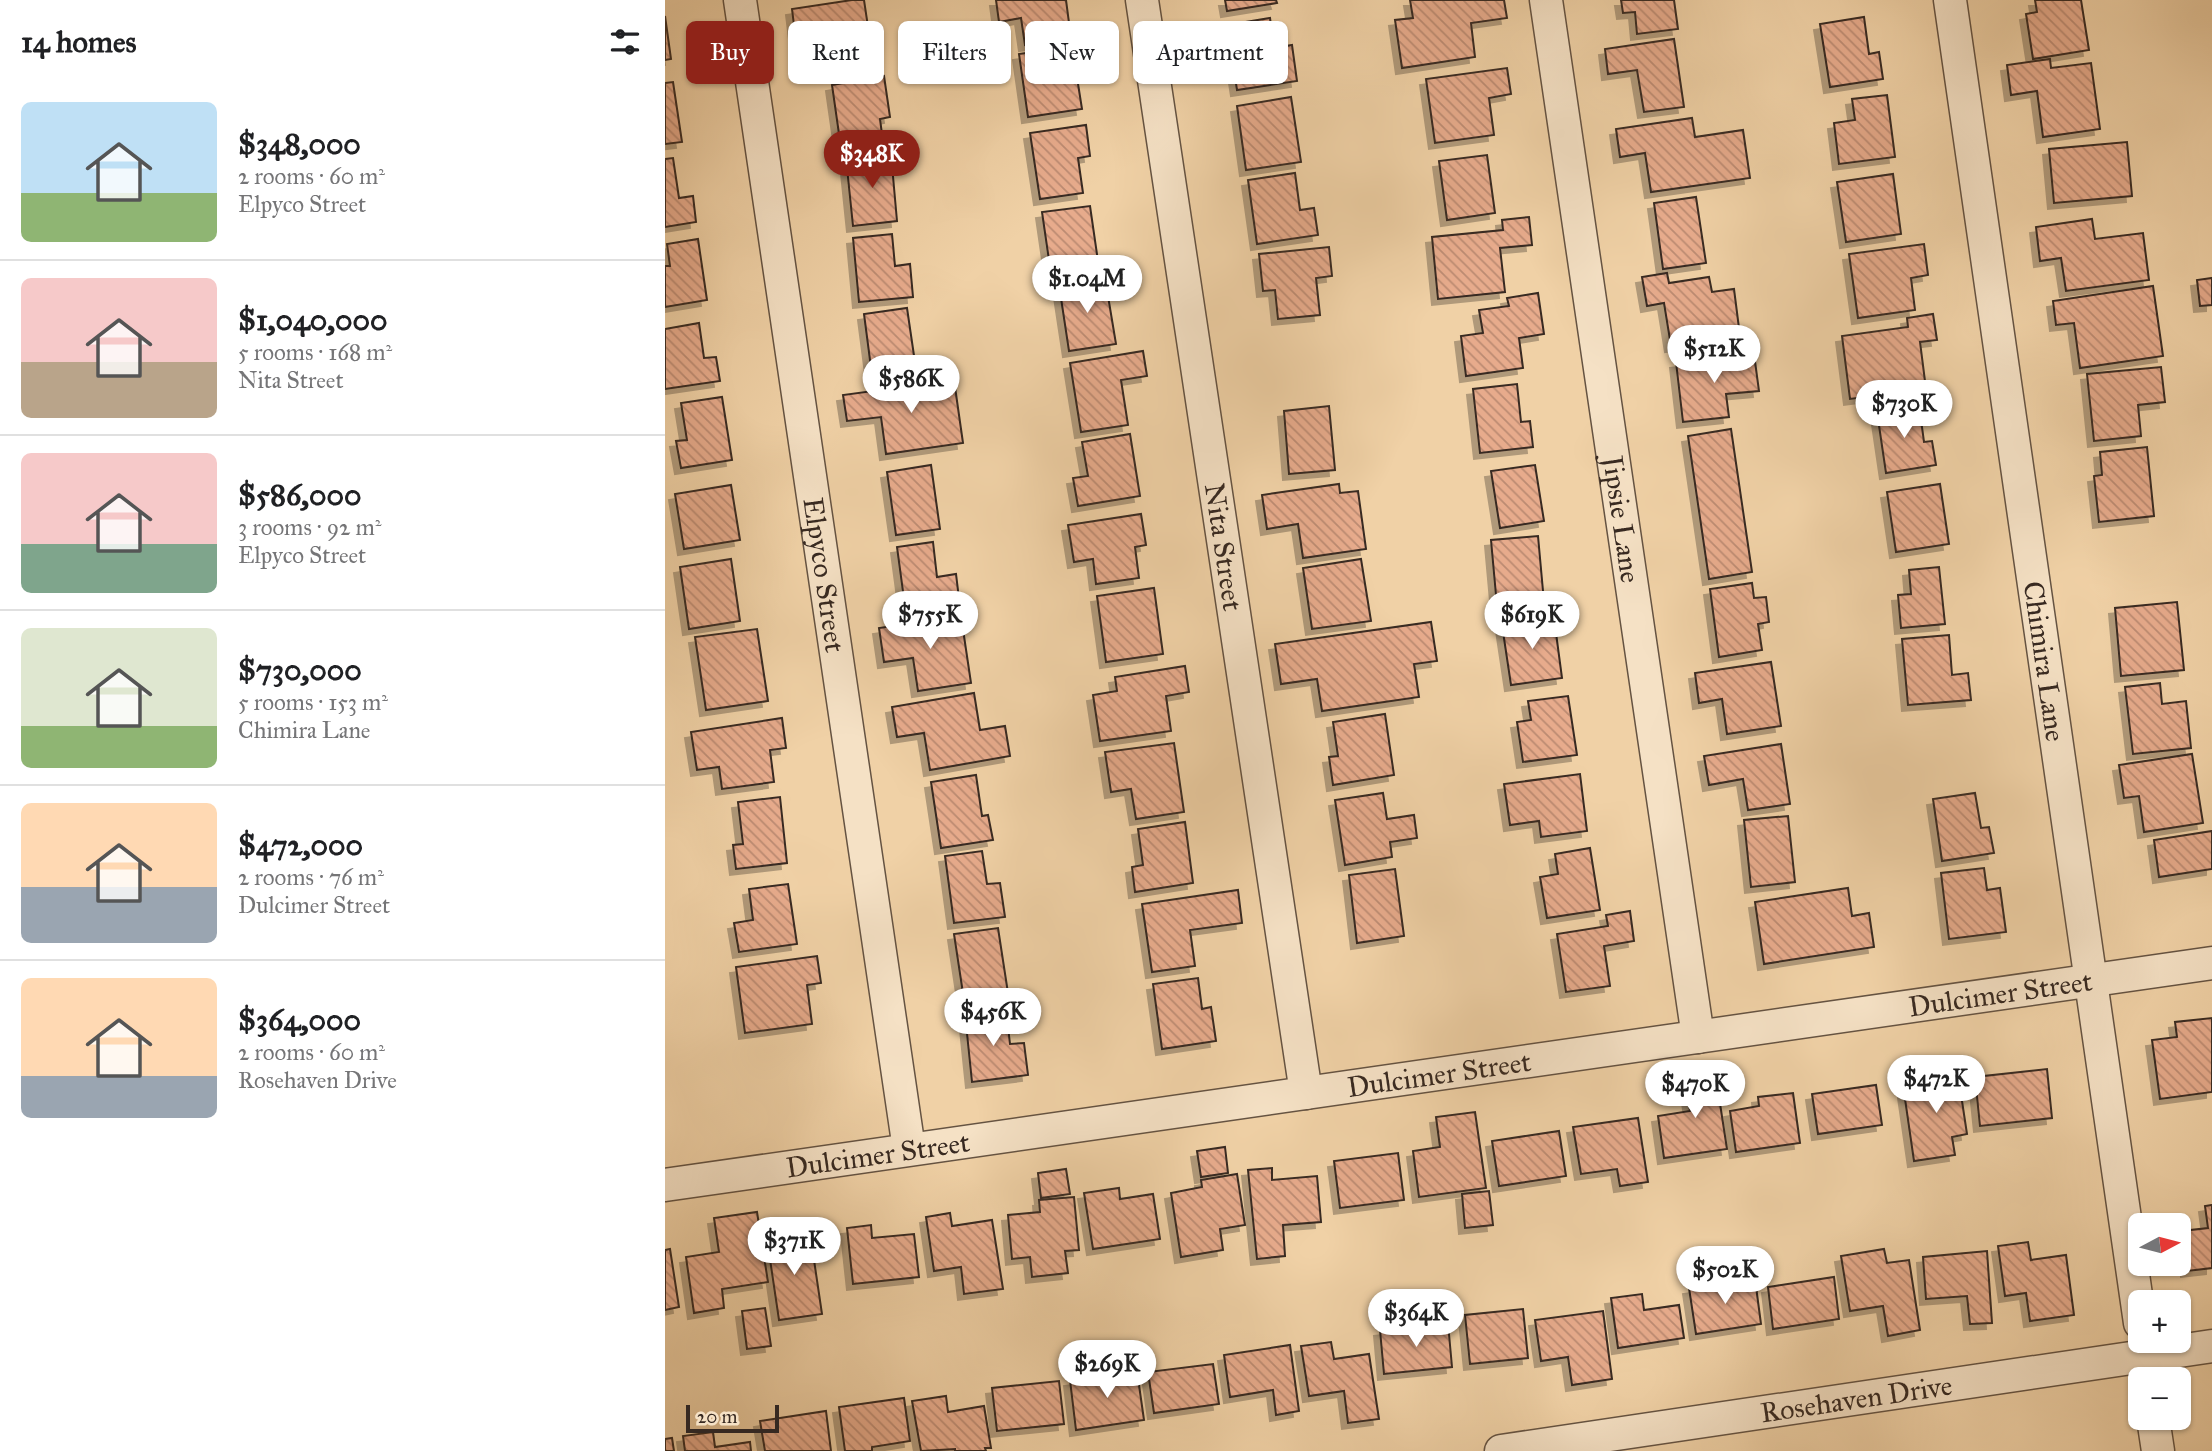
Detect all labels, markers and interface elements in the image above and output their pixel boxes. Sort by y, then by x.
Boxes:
chip: Buy [686,21,774,84]
chip: Rent [788,21,884,84]
chip: Filters [898,21,1011,84]
chip: New [1025,21,1119,84]
chip: Apartment [1133,21,1288,84]
icon: filters [606,23,644,61]
text: 14 homes [21,24,136,60]
text: $348,000 [238,126,361,162]
icon: home [77,130,161,214]
pin: $348K [823,130,921,190]
text: $348K [840,139,904,167]
text: 2 rooms · 60 m² [238,162,385,190]
text: Elpyco Street [238,190,366,218]
pin: $1.04M [1030,256,1144,315]
text: $1.04M [1048,264,1126,292]
text: $1,040,000 [238,302,387,338]
icon: home [77,306,161,390]
pin: $512K [1665,326,1763,385]
text: $512K [1683,334,1745,362]
text: 5 rooms · 168 m² [238,338,392,366]
pin: $586K [862,356,960,415]
text: $586K [879,364,943,392]
text: Nita Street [238,366,344,394]
pin: $730K [1855,380,1953,440]
text: $730K [1872,389,1936,417]
street label: Jipsie Lane [1595,451,1649,585]
text: $586,000 [238,477,361,513]
icon: home [77,481,161,565]
street label: Nita Street [1197,481,1251,613]
street label: Elpyco Street [796,495,853,655]
text: 3 rooms · 92 m² [238,513,381,541]
text: Elpyco Street [238,541,366,569]
street label: Chimira Lane [2016,579,2074,744]
pin: $755K [881,592,979,651]
pin: $619K [1483,592,1581,651]
text: $755K [898,600,962,628]
text: $619K [1500,600,1564,628]
text: $730,000 [238,652,362,688]
icon: home [77,656,161,740]
text: 5 rooms · 153 m² [238,688,388,716]
text: Chimira Lane [238,716,370,744]
text: $472,000 [238,827,363,863]
icon: home [77,831,161,915]
text: 2 rooms · 76 m² [238,863,384,891]
text: Dulcimer Street [238,891,390,919]
street label: Dulcimer Street [1906,963,2095,1024]
pin: $456K [944,988,1042,1048]
text: $456K [960,997,1026,1025]
text: $364,000 [238,1002,361,1038]
icon: home [77,1006,161,1090]
text: 2 rooms · 60 m² [238,1038,385,1066]
street label: Dulcimer Street [1345,1043,1533,1104]
pin: $472K [1887,1056,1985,1115]
pin: $470K [1646,1060,1744,1120]
text: $472K [1903,1064,1969,1092]
text: Rosehaven Drive [238,1066,397,1094]
text: $470K [1661,1069,1729,1097]
street label: Dulcimer Street [784,1124,972,1185]
north arrow [2128,1213,2191,1276]
map controls [2128,1213,2191,1430]
pin: $371K [745,1218,843,1277]
text: $371K [764,1226,824,1254]
pin: $502K [1676,1246,1774,1306]
text: $502K [1692,1255,1758,1283]
pin: $364K [1367,1290,1465,1349]
button: + [2128,1290,2191,1353]
text: $364K [1384,1298,1448,1326]
pin: $269K [1058,1340,1156,1400]
text: $269K [1074,1349,1140,1377]
street label: Rosehaven Drive [1758,1367,1954,1430]
button: − [2128,1367,2191,1430]
scale bar [686,1402,779,1434]
text: 20 m [697,1405,738,1428]

